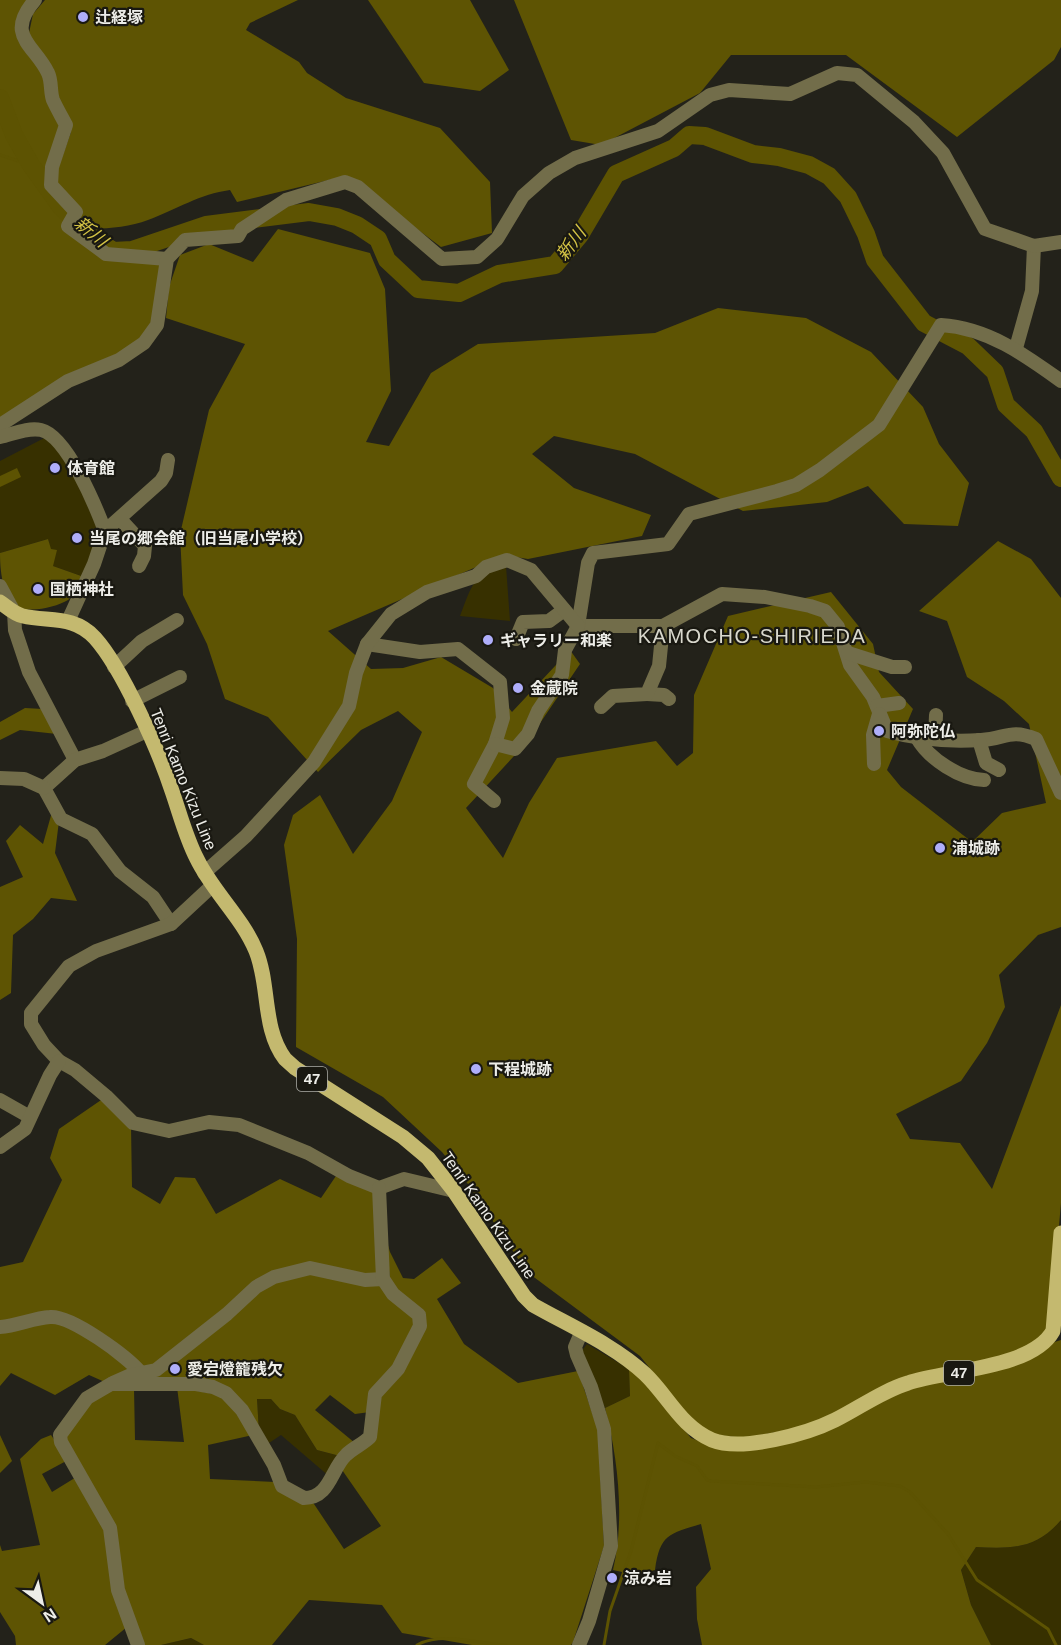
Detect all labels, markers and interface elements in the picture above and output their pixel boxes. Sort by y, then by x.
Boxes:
place label: 辻経塚 [95,9,143,26]
marker: 辻経塚 [76,10,90,24]
water label: 新川 [71,213,113,253]
water label: 新川 [552,222,591,264]
place label: 体育館 [67,460,115,477]
marker: 体育館 [48,461,62,475]
place label: 当尾の郷会館（旧当尾小学校） [89,530,313,547]
marker: 当尾の郷会館（旧当尾小学校） [70,531,84,545]
place label: 国栖神社 [50,580,114,598]
marker: 国栖神社 [31,582,45,596]
district label: KAMOCHO-SHIRIEDA [638,625,866,647]
place label: ギャラリー和楽 [500,632,612,649]
marker: ギャラリー和楽 [481,633,495,647]
place label: 金蔵院 [530,680,578,697]
marker: 金蔵院 [511,681,525,695]
street label: Tenri Kamo Kizu Line [147,706,220,853]
place label: 阿弥陀仏 [891,723,955,740]
marker: 阿弥陀仏 [872,724,886,738]
place label: 浦城跡 [952,839,1000,857]
marker: 浦城跡 [933,841,947,855]
place label: 下程城跡 [488,1060,552,1078]
marker: 下程城跡 [469,1062,483,1076]
road number: 47 [297,1067,327,1091]
street label: Tenri Kamo Kizu Line [438,1148,539,1282]
place label: 愛宕燈籠残欠 [187,1360,283,1378]
road number: 47 [944,1361,974,1385]
marker: 愛宕燈籠残欠 [168,1362,182,1376]
place label: 涼み岩 [624,1570,672,1587]
marker: 涼み岩 [605,1571,619,1585]
north arrow [12,1573,72,1633]
text: N [40,1605,59,1625]

